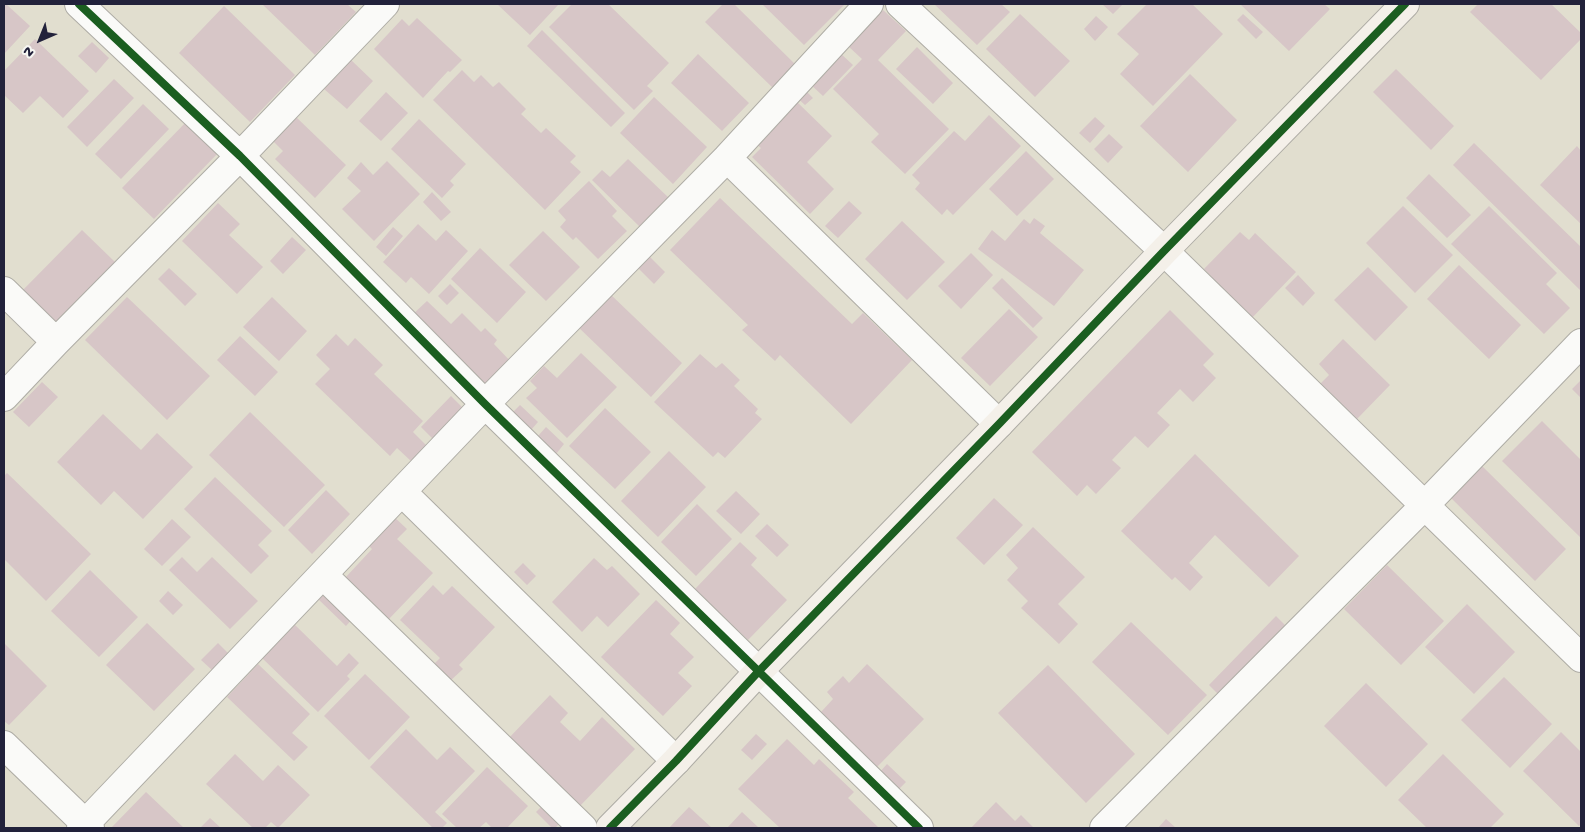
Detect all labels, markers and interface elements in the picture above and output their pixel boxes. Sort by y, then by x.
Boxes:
north arrow [15,15,65,65]
text: N [20,42,38,60]

